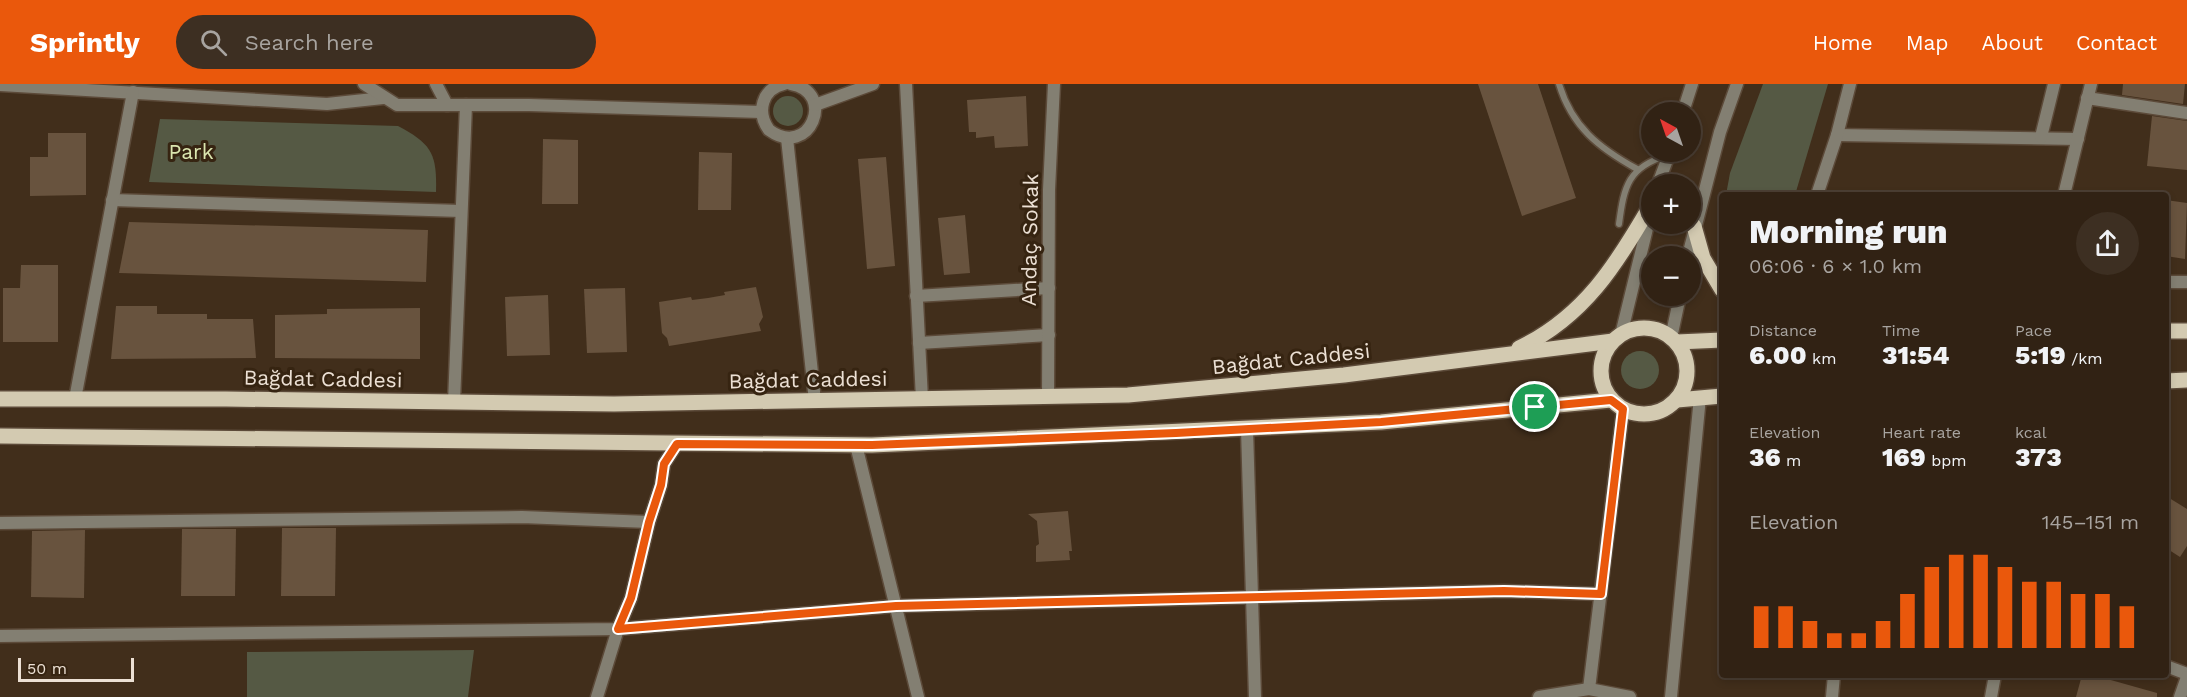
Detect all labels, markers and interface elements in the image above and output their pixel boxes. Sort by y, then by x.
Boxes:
search box [176,15,596,69]
text: Sprintly [30,26,140,59]
icon: search [197,26,230,59]
text: Search here [245,30,374,55]
text: Home [1813,30,1873,55]
text: Map [1906,30,1949,55]
text: About [1982,30,2043,55]
text: Contact [2076,30,2157,55]
north arrow [1641,102,1701,162]
map controls [1641,102,1701,306]
park label: Park [168,139,214,164]
street label: Andaç Sokak [1016,174,1043,306]
button: + [1641,174,1701,234]
text: Morning run [1749,212,1948,251]
button: share [2076,212,2139,275]
button: − [1641,246,1701,306]
text: 06:06 · 6 × 1.0 km [1749,254,1922,278]
text: Distance [1749,321,1817,340]
text: Time [1882,321,1920,340]
text: Pace [2015,321,2052,340]
street label: Bağdat Caddesi [1211,338,1371,379]
text: 6.00 [1749,340,1807,370]
text: 31:54 [1882,340,1949,370]
text: 5:19 [2015,340,2066,370]
text: km [1807,349,1836,368]
text: /km [2066,349,2102,368]
street label: Bağdat Caddesi [243,365,403,392]
street label: Bağdat Caddesi [728,366,888,393]
pin [1509,381,1560,432]
icon: arrive [1518,390,1551,423]
text: Elevation [1749,423,1820,442]
text: Heart rate [1882,423,1961,442]
text: kcal [2015,423,2047,442]
text: 36 [1749,442,1781,472]
text: 169 [1882,442,1926,472]
text: 373 [2015,442,2062,472]
text: m [1781,451,1801,470]
text: bpm [1926,451,1967,470]
text: Elevation [1749,510,1838,534]
text: 145–151 m [2042,510,2139,534]
scale bar [18,655,134,682]
text: 50 m [27,659,67,678]

